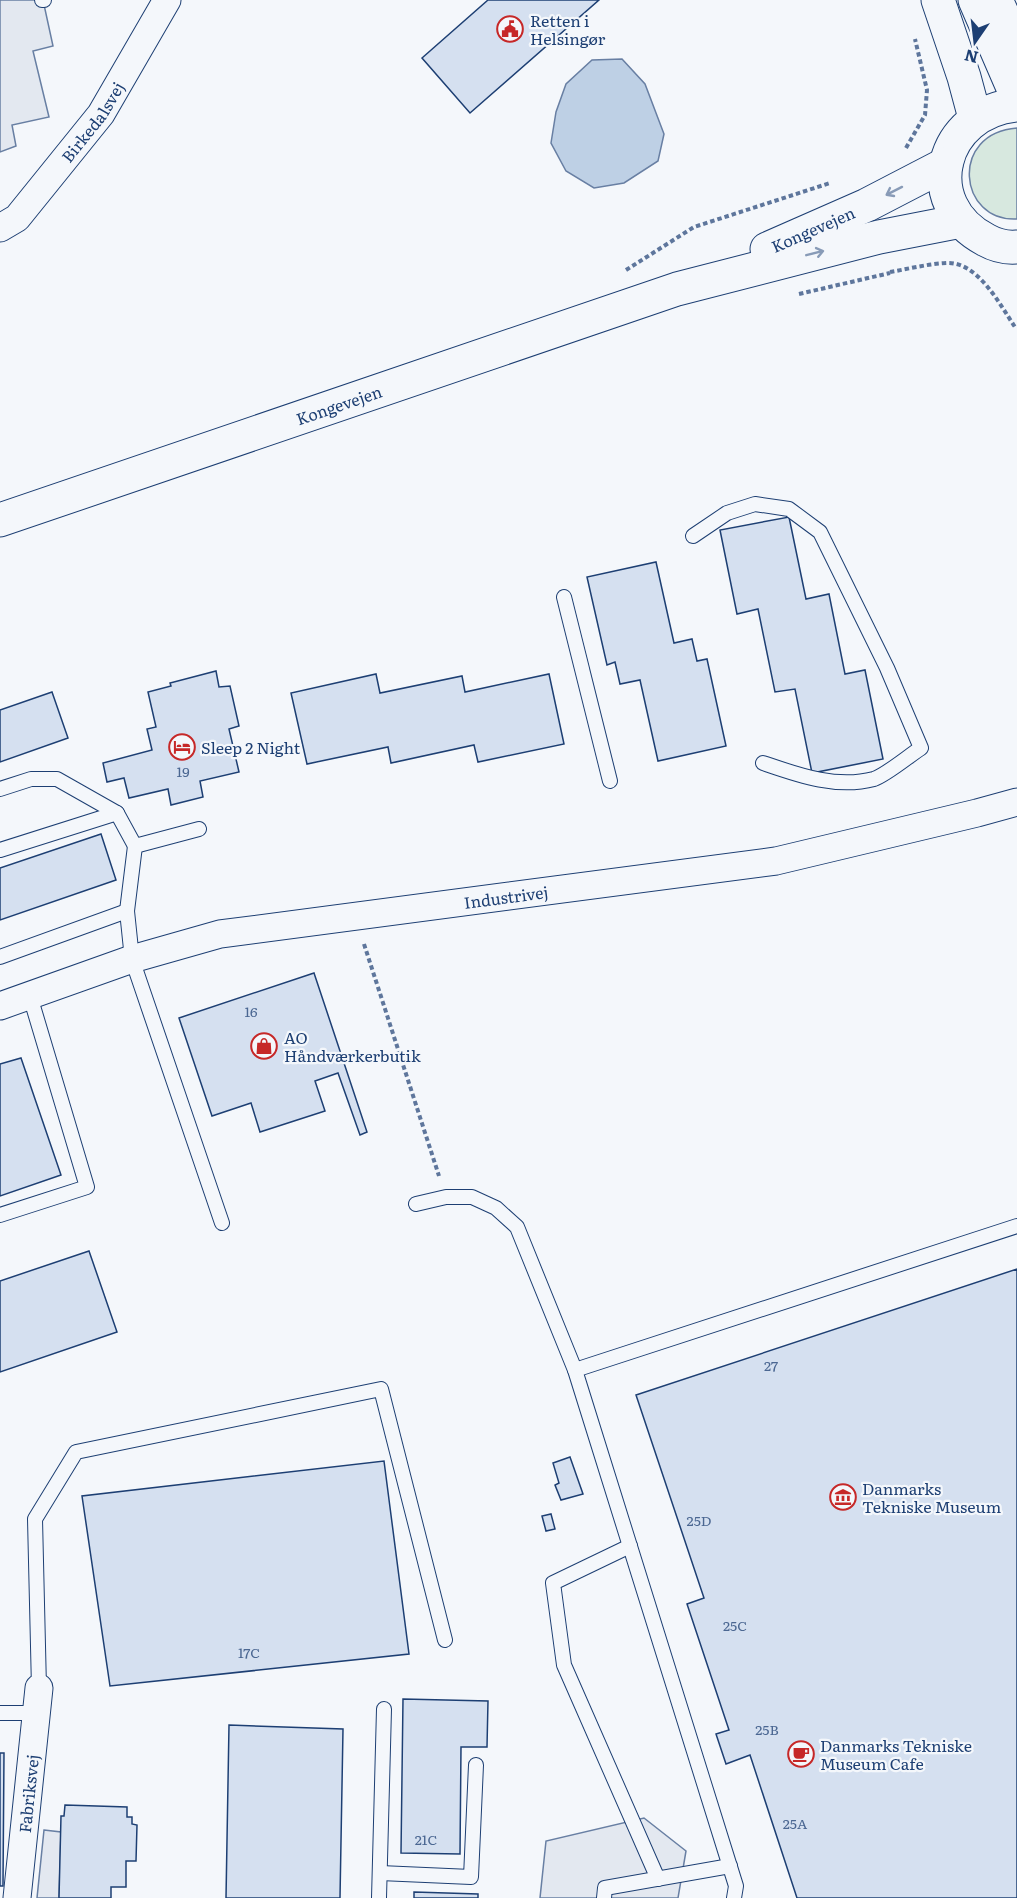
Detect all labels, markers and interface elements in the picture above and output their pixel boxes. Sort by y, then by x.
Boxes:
place label: Retten i Helsingør [530,8,606,50]
north arrow [945,12,1005,72]
public building icon: Retten i Helsingør [495,14,525,44]
text: N [962,44,981,71]
street label: Birkedalsvej [55,77,129,167]
one-way arrow [886,185,903,197]
street label: Kongevejen [767,200,859,258]
one-way arrow [805,247,824,259]
street label: Kongevejen [293,378,385,430]
hotel icon: Sleep 2 Night [167,732,197,762]
place label: Sleep 2 Night [201,735,301,759]
house number: 19 [176,761,190,781]
street label: Industrivej [462,879,550,914]
house number: 16 [244,1001,258,1021]
place label: AO Håndværkerbutik [284,1025,421,1067]
shop icon: AO Håndværkerbutik [249,1031,279,1061]
house number: 27 [764,1355,778,1375]
place label: Danmarks Tekniske Museum [862,1476,1002,1518]
museum icon: Danmarks Tekniske Museum [828,1482,858,1512]
house number: 25D [687,1510,712,1530]
house number: 25C [723,1615,747,1635]
house number: 17C [238,1642,260,1662]
house number: 25B [755,1719,779,1739]
place label: Danmarks Tekniske Museum Cafe [820,1733,972,1775]
cafe icon: Danmarks Tekniske Museum Cafe [786,1739,816,1769]
street label: Fabriksvej [12,1753,44,1834]
house number: 25A [783,1813,808,1833]
house number: 21C [415,1829,437,1849]

